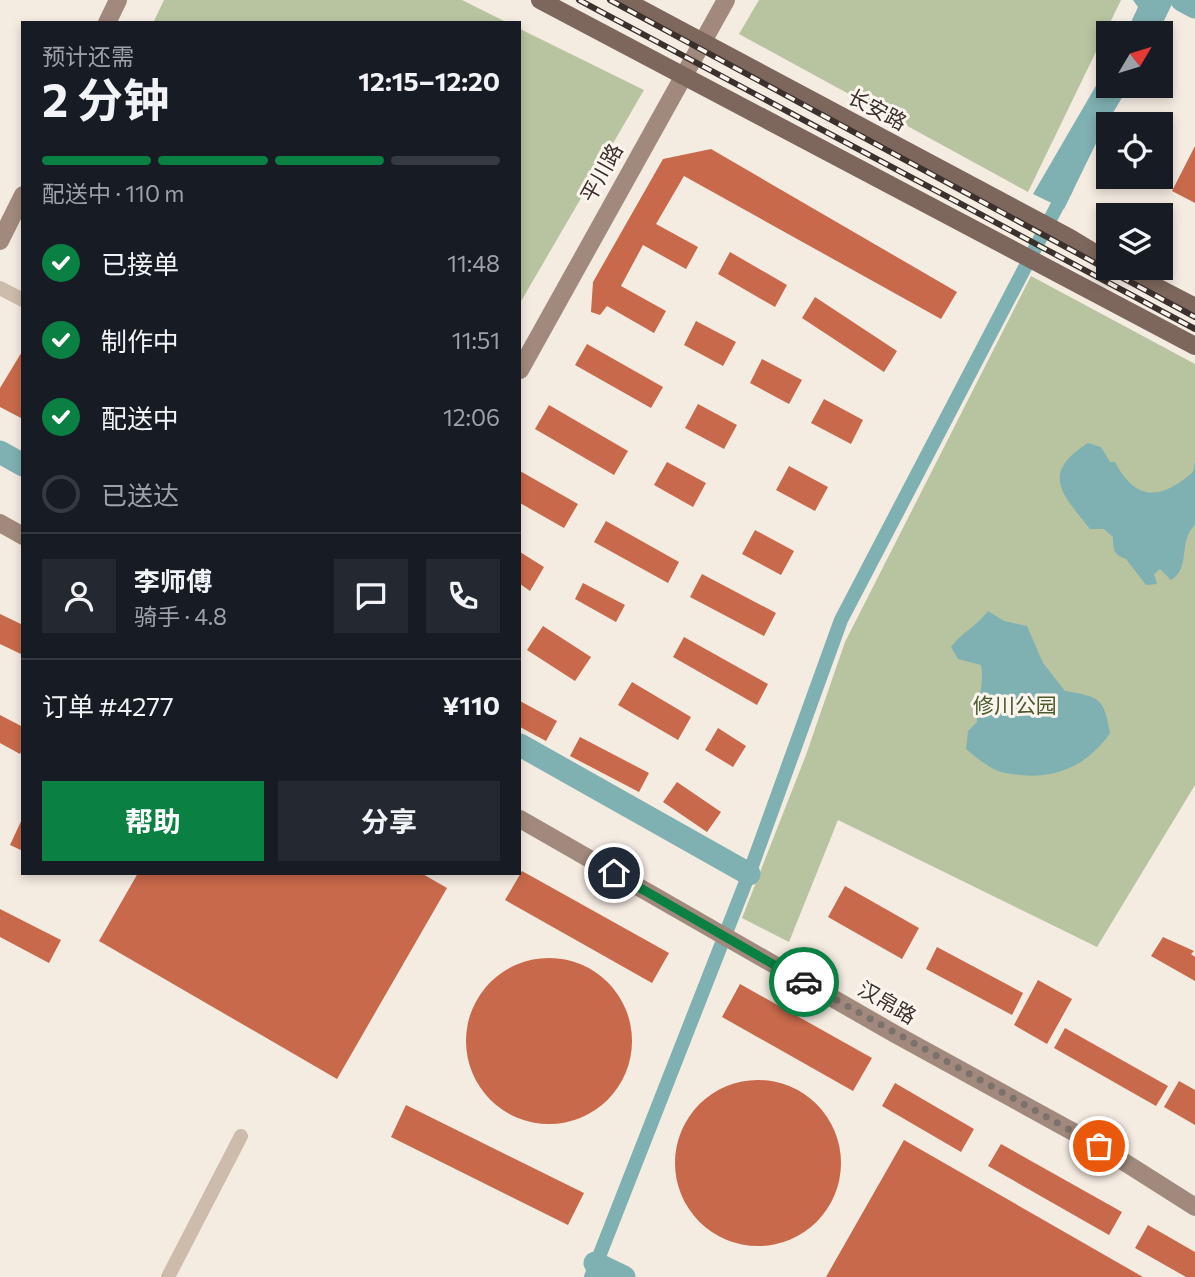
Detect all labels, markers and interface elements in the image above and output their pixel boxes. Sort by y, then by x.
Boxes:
north arrow [1096,21,1172,98]
map controls [1096,21,1173,280]
text: 预计还需 [42,42,134,70]
text: 12:15–12:20 [358,65,500,96]
text: 2 分钟 [42,70,169,126]
street label: 长安路 [844,83,911,135]
button: locate [1096,112,1173,189]
street label: 平川路 [574,139,627,206]
text: 配送中 · 110 m [42,179,184,207]
button: layers [1096,203,1173,280]
icon: check [42,244,80,282]
text: 已接单 [101,248,179,279]
text: 11:48 [447,249,500,277]
icon: check [42,321,80,359]
text: 制作中 [101,325,179,356]
text: 11:51 [452,326,500,354]
icon: check [42,398,80,436]
text: 配送中 [101,402,179,433]
text: 12:06 [443,403,500,431]
text: 已送达 [101,479,179,510]
button: person [42,559,116,633]
button: chat [334,559,408,633]
button: phone [426,559,500,633]
text: 李师傅 [134,565,212,596]
text: 骑手 · 4.8 [134,602,227,630]
text: ¥110 [443,689,500,720]
text: 订单 #4277 [42,690,174,721]
park label: 修川公园 [973,692,1057,717]
button: 帮助 [42,781,264,861]
button: 分享 [278,781,500,861]
pin [584,843,644,903]
icon: home [595,854,633,892]
courier [769,947,839,1017]
icon: car [785,963,823,1001]
street label: 汉帛路 [854,975,921,1028]
pin [1069,1116,1129,1176]
icon: bag [1080,1127,1118,1165]

